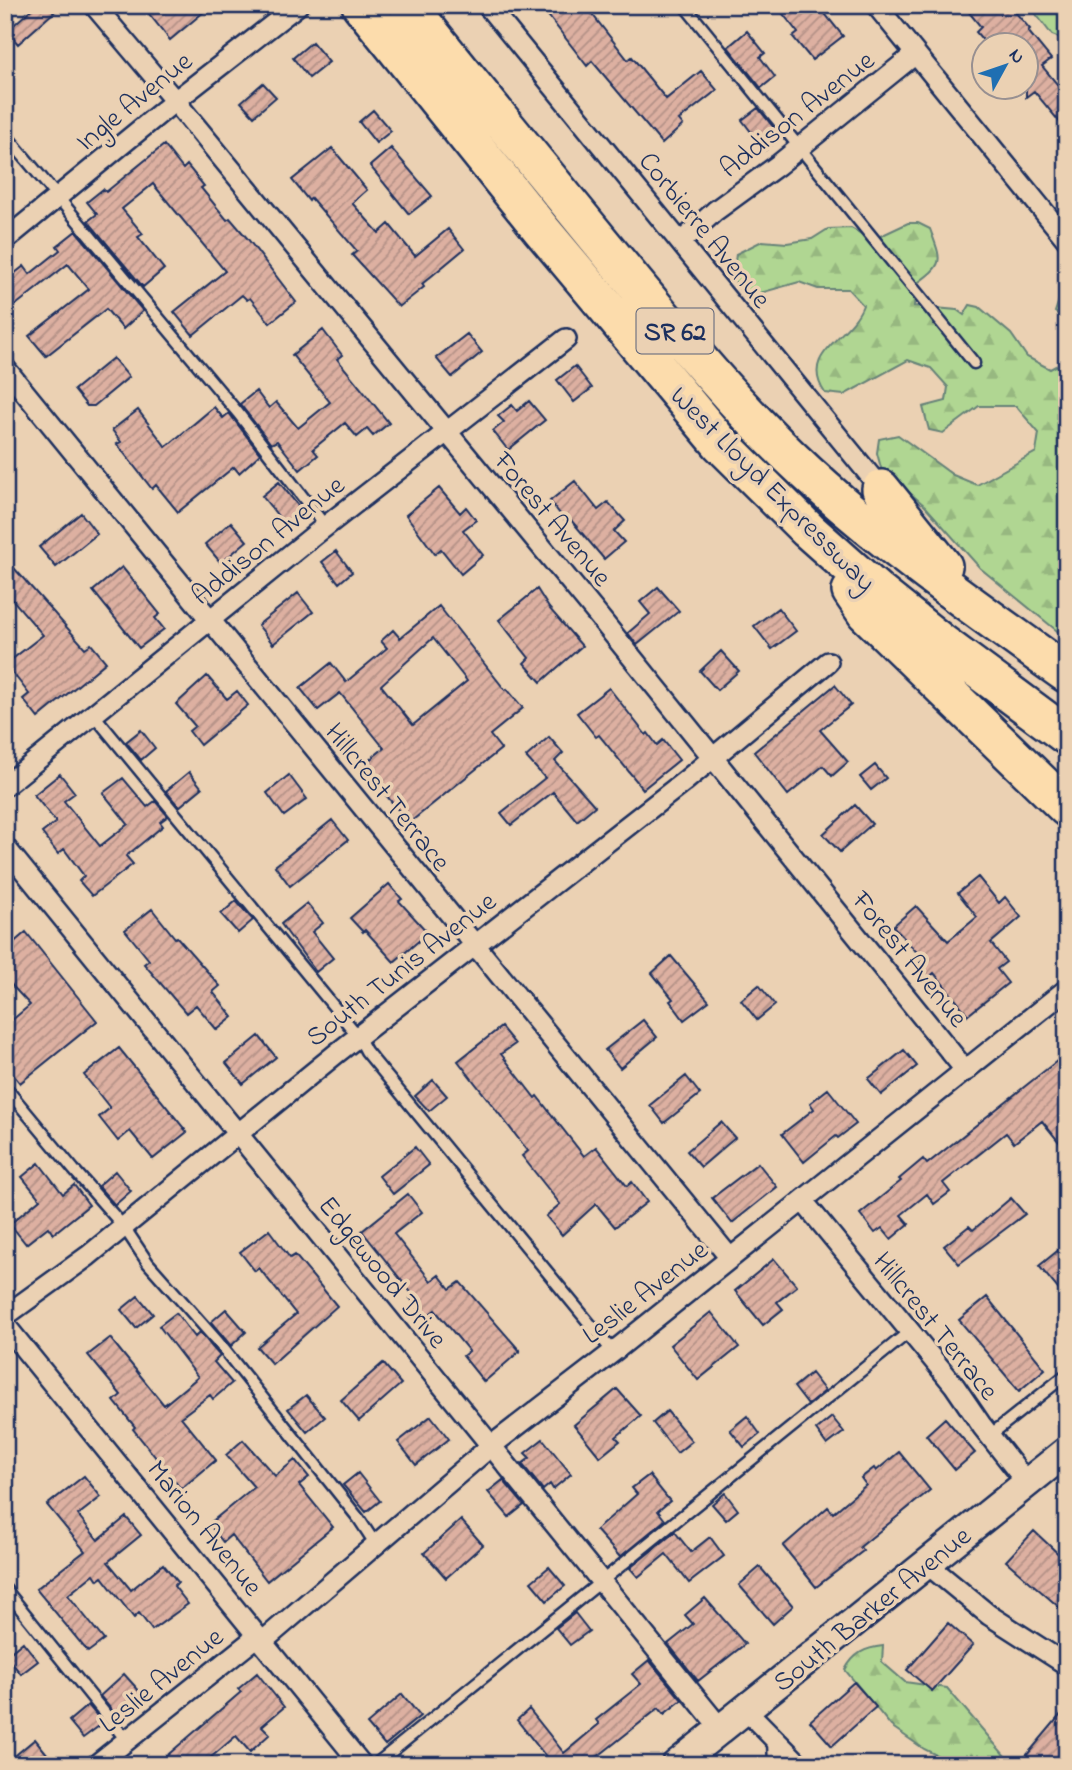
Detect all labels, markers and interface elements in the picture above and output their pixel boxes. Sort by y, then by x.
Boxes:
north arrow [970,32,1040,102]
street label: Addison Avenue [712,42,885,190]
street label: Ingle Avenue [68,43,203,163]
text: N [1002,43,1031,70]
street label: Corbierre Avenue [627,144,780,319]
road number: SR 62 [636,308,714,354]
street label: West Lloyd Expressway [659,378,884,603]
street label: Forest Avenue [482,443,621,597]
street label: Addison Avenue [184,467,355,617]
street label: Hillcrest Terrace [313,715,459,882]
street label: Forest Avenue [840,882,977,1038]
street label: South Tunis Avenue [298,883,507,1058]
street label: Edgewood Drive [307,1188,456,1359]
street label: Leslie Avenue [574,1231,718,1356]
street label: Hillcrest Terrace [861,1244,1007,1411]
street label: Marion Avenue [135,1452,271,1607]
street label: South Barker Avenue [765,1517,982,1704]
street label: Leslie Avenue [91,1618,234,1745]

